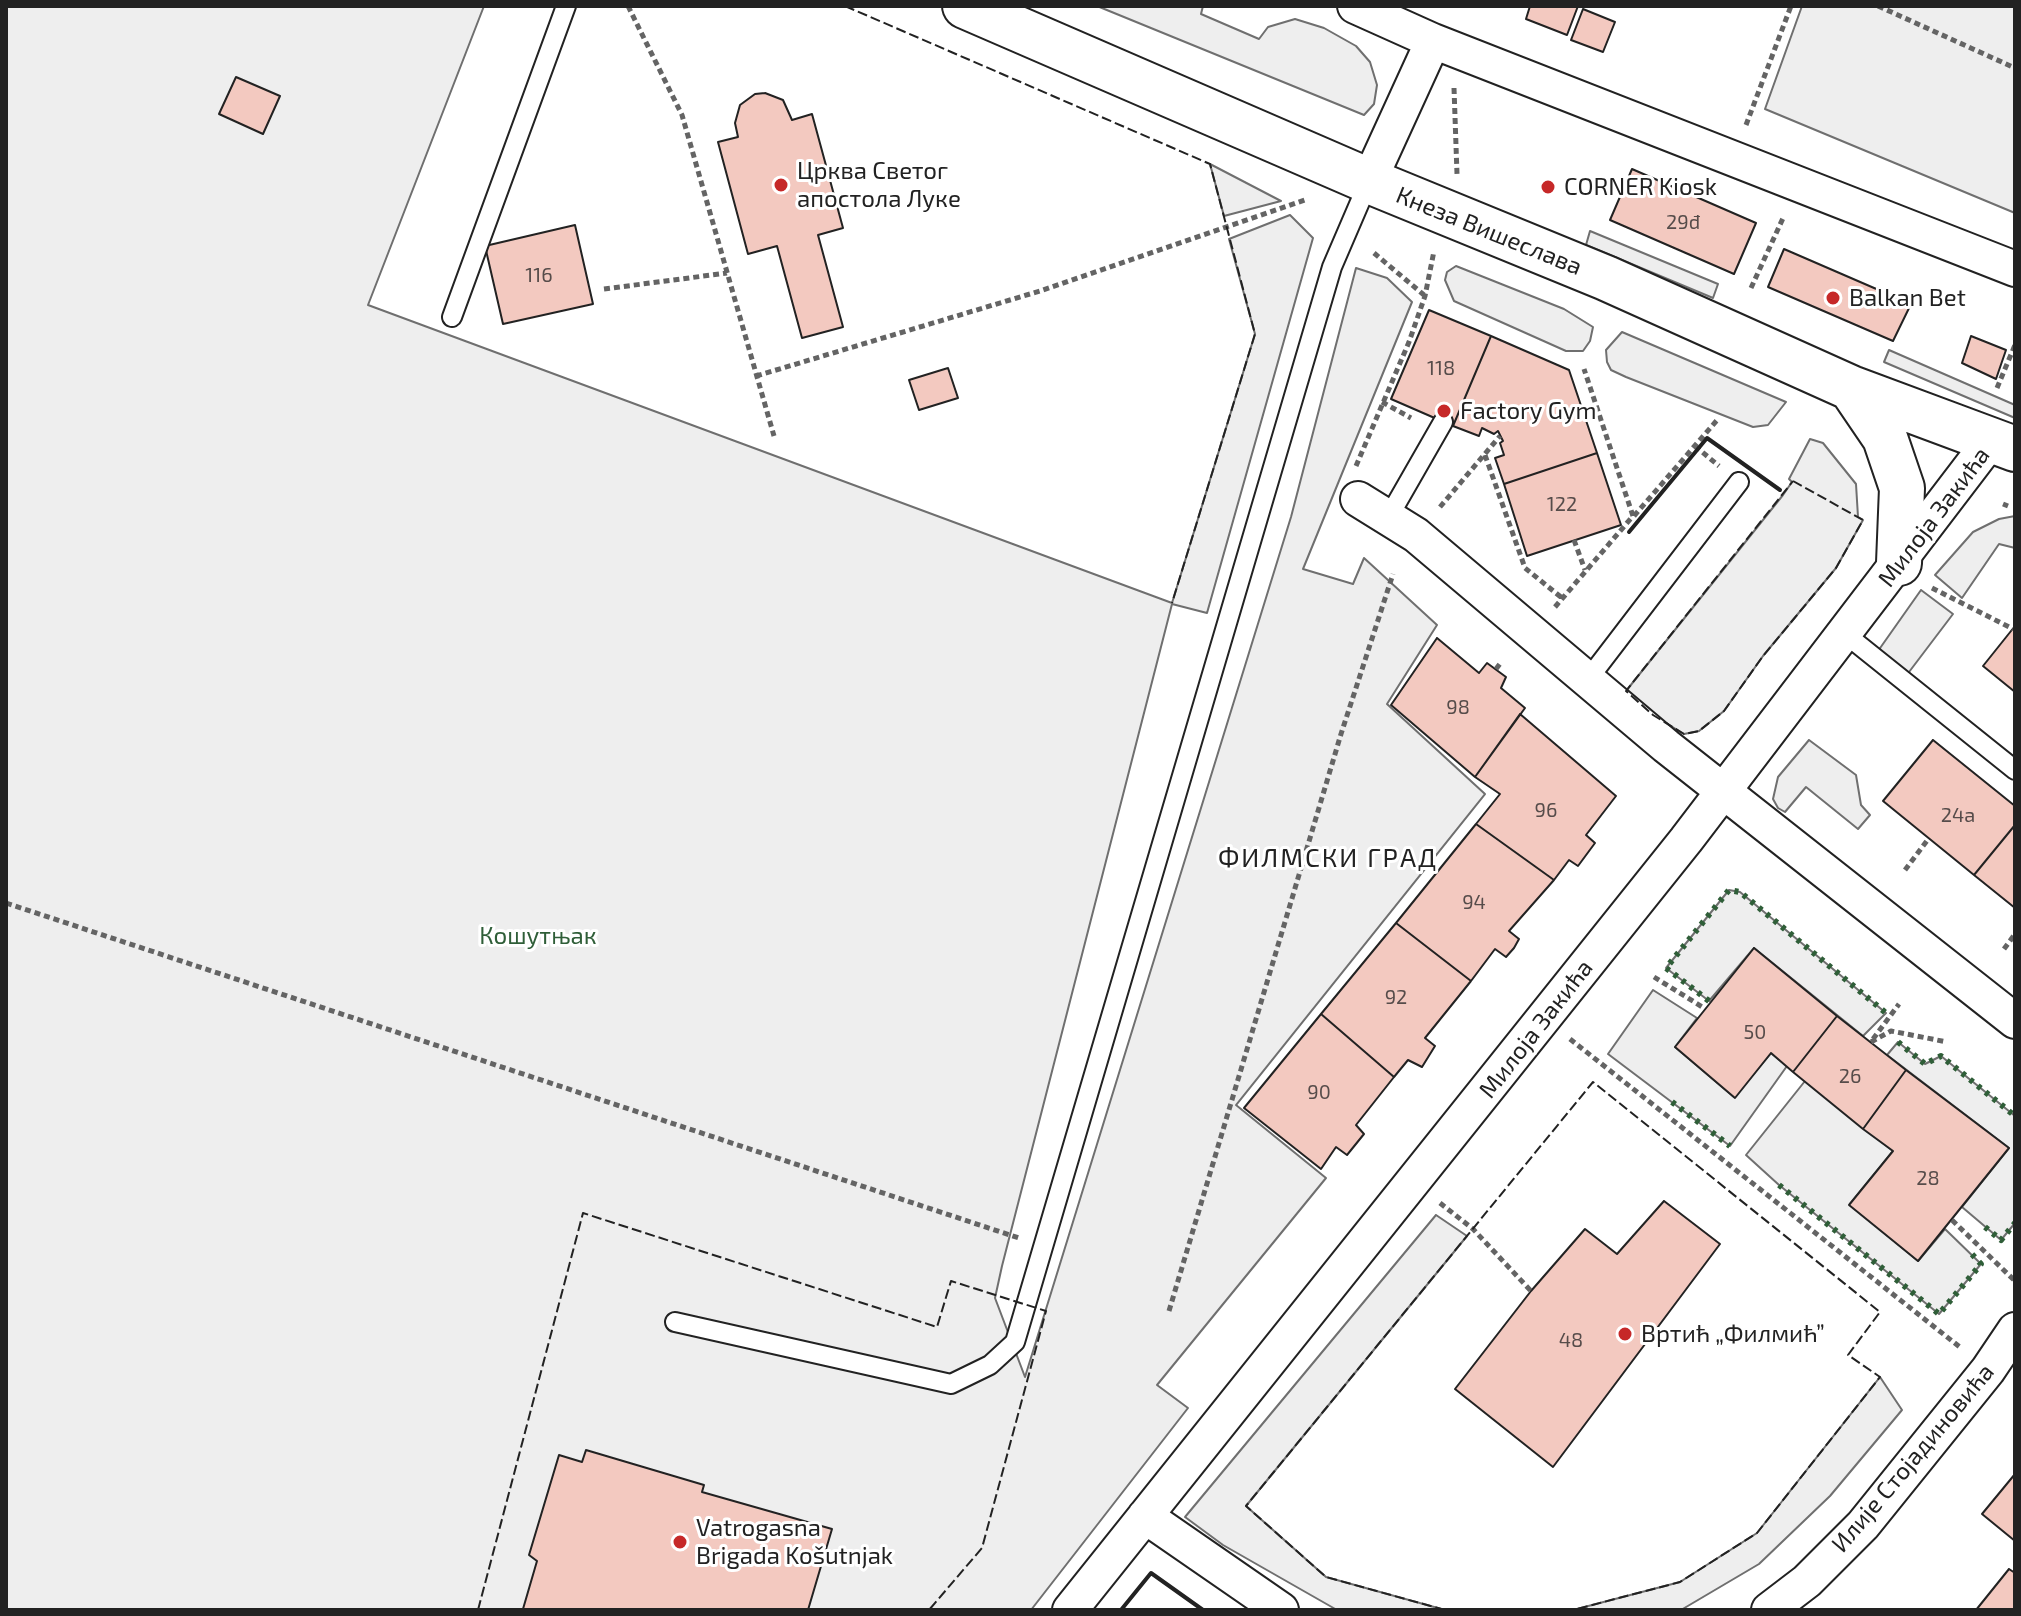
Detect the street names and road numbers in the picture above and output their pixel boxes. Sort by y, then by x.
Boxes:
street label: Кнеза Вишеслава [1392,181,1586,281]
street label: Милоја Закића [1872,441,1996,593]
street label: Милоја Закића [1473,954,1599,1104]
street label: Илије Стојадиновића [1826,1358,2000,1558]

